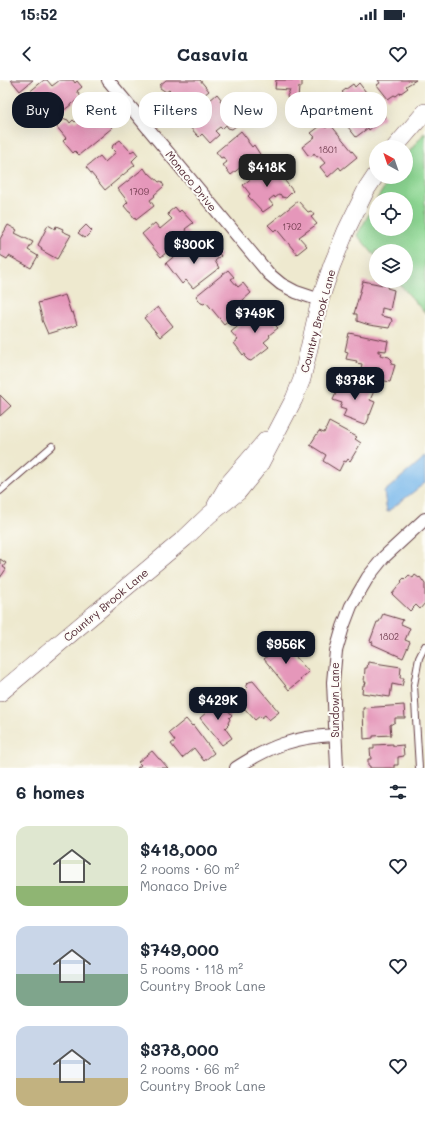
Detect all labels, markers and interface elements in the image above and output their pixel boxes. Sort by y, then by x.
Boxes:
text: 15:52 [20,4,57,24]
text: Casavia [177,42,248,66]
icon: back [16,43,38,65]
icon: heart [387,43,409,65]
chip: Buy [12,92,64,128]
chip: Rent [72,92,131,128]
chip: Filters [139,92,212,128]
chip: New [220,92,277,128]
chip: Apartment [285,92,387,128]
north arrow [369,140,413,184]
map controls [369,140,413,288]
house number: 1801 [318,144,338,155]
street label: Monaco Drive [162,147,221,214]
pin: $418K [239,154,295,188]
text: $418K [248,158,286,175]
house number: 1709 [129,186,150,197]
button: locate [369,192,413,236]
house number: 1702 [282,221,302,232]
pin: $300K [166,231,222,265]
text: $300K [173,235,215,252]
button: layers [369,244,413,288]
street label: Country Brook Lane [297,267,339,374]
pin: $749K [227,300,283,334]
text: $749K [235,304,275,321]
pin: $378K [327,367,383,401]
text: $378K [335,371,375,388]
street label: Country Brook Lane [60,565,151,645]
pin: $956K [258,631,314,665]
house number: 1802 [379,631,399,642]
text: $956K [266,635,306,652]
street label: Sundown Lane [327,662,342,738]
pin: $429K [190,687,246,721]
text: $429K [198,691,238,708]
text: 6 homes [16,781,85,803]
icon: filters [387,781,409,803]
text: $418,000 [140,838,217,860]
icon: home [48,842,96,890]
icon: heart [387,855,409,877]
text: 2 rooms · 60 m² [140,860,239,877]
text: Monaco Drive [140,877,227,894]
text: $749,000 [140,938,219,960]
icon: home [48,942,96,990]
icon: heart [387,955,409,977]
text: 5 rooms · 118 m² [140,960,243,977]
text: Country Brook Lane [140,977,266,994]
text: $378,000 [140,1038,219,1060]
icon: home [48,1042,96,1090]
icon: heart [387,1055,409,1077]
text: 2 rooms · 66 m² [140,1060,239,1077]
text: Country Brook Lane [140,1077,266,1094]

